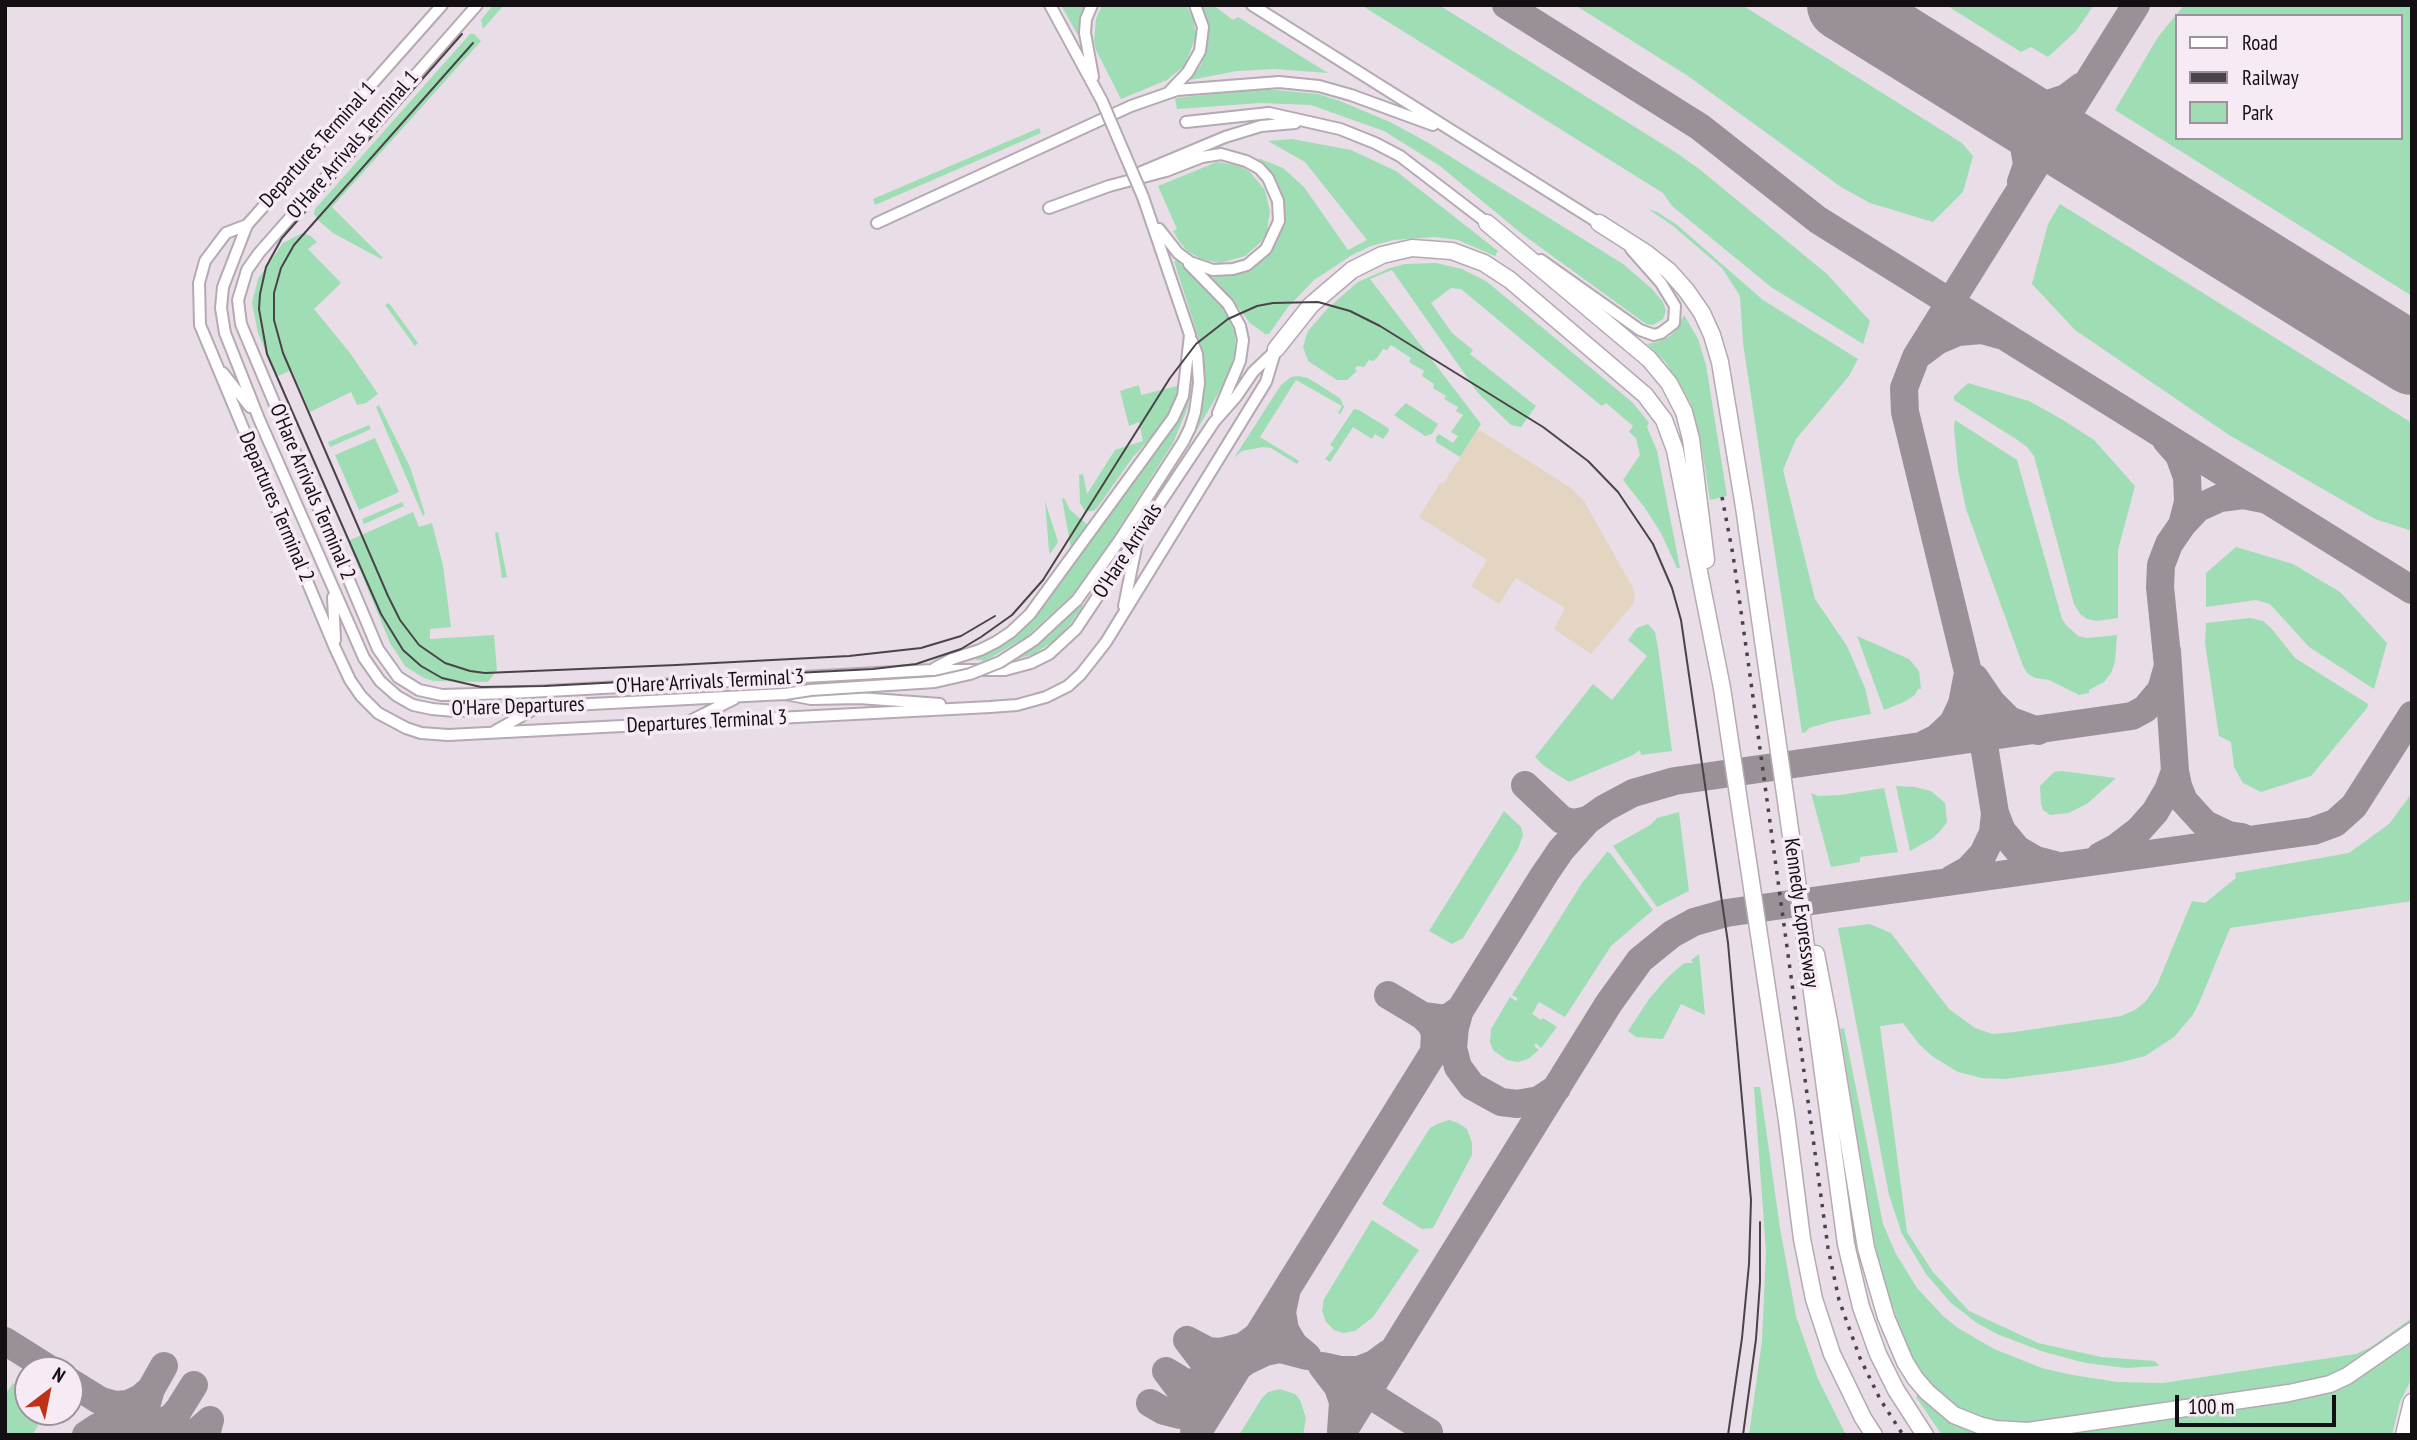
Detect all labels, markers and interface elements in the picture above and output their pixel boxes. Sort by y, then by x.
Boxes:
legend [2176,14,2403,140]
text: Road [2242,29,2278,56]
text: Railway [2242,64,2299,91]
street label: O'Hare Arrivals Terminal 1 [282,66,424,224]
street label: Departures Terminal 1 [255,77,381,213]
text: Park [2242,99,2273,126]
street label: O'Hare Arrivals Terminal 2 [264,400,360,584]
street label: Departures Terminal 2 [233,428,319,586]
street label: O'Hare Arrivals [1088,499,1168,603]
street label: O'Hare Arrivals Terminal 3 [615,664,805,700]
street label: O'Hare Departures [451,692,585,722]
street label: Departures Terminal 3 [626,705,788,739]
street label: Kennedy Expressway [1778,837,1824,989]
north arrow [14,1356,84,1426]
text: N [48,1362,70,1388]
scale bar [2179,1380,2340,1424]
text: 100 m [2188,1393,2234,1420]

